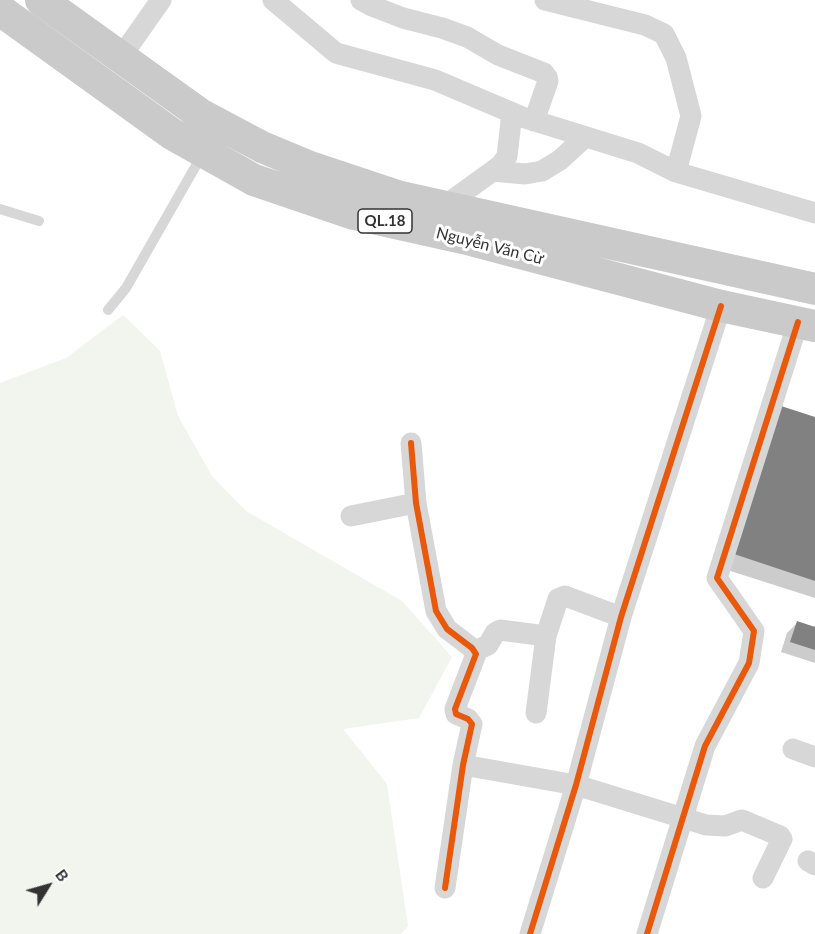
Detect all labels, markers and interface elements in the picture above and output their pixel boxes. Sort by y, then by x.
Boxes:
road number: QL.18 [358,209,412,233]
street label: Nguyễn Văn Cừ [434,223,546,269]
north arrow [18,856,78,916]
text: B [52,865,74,885]

